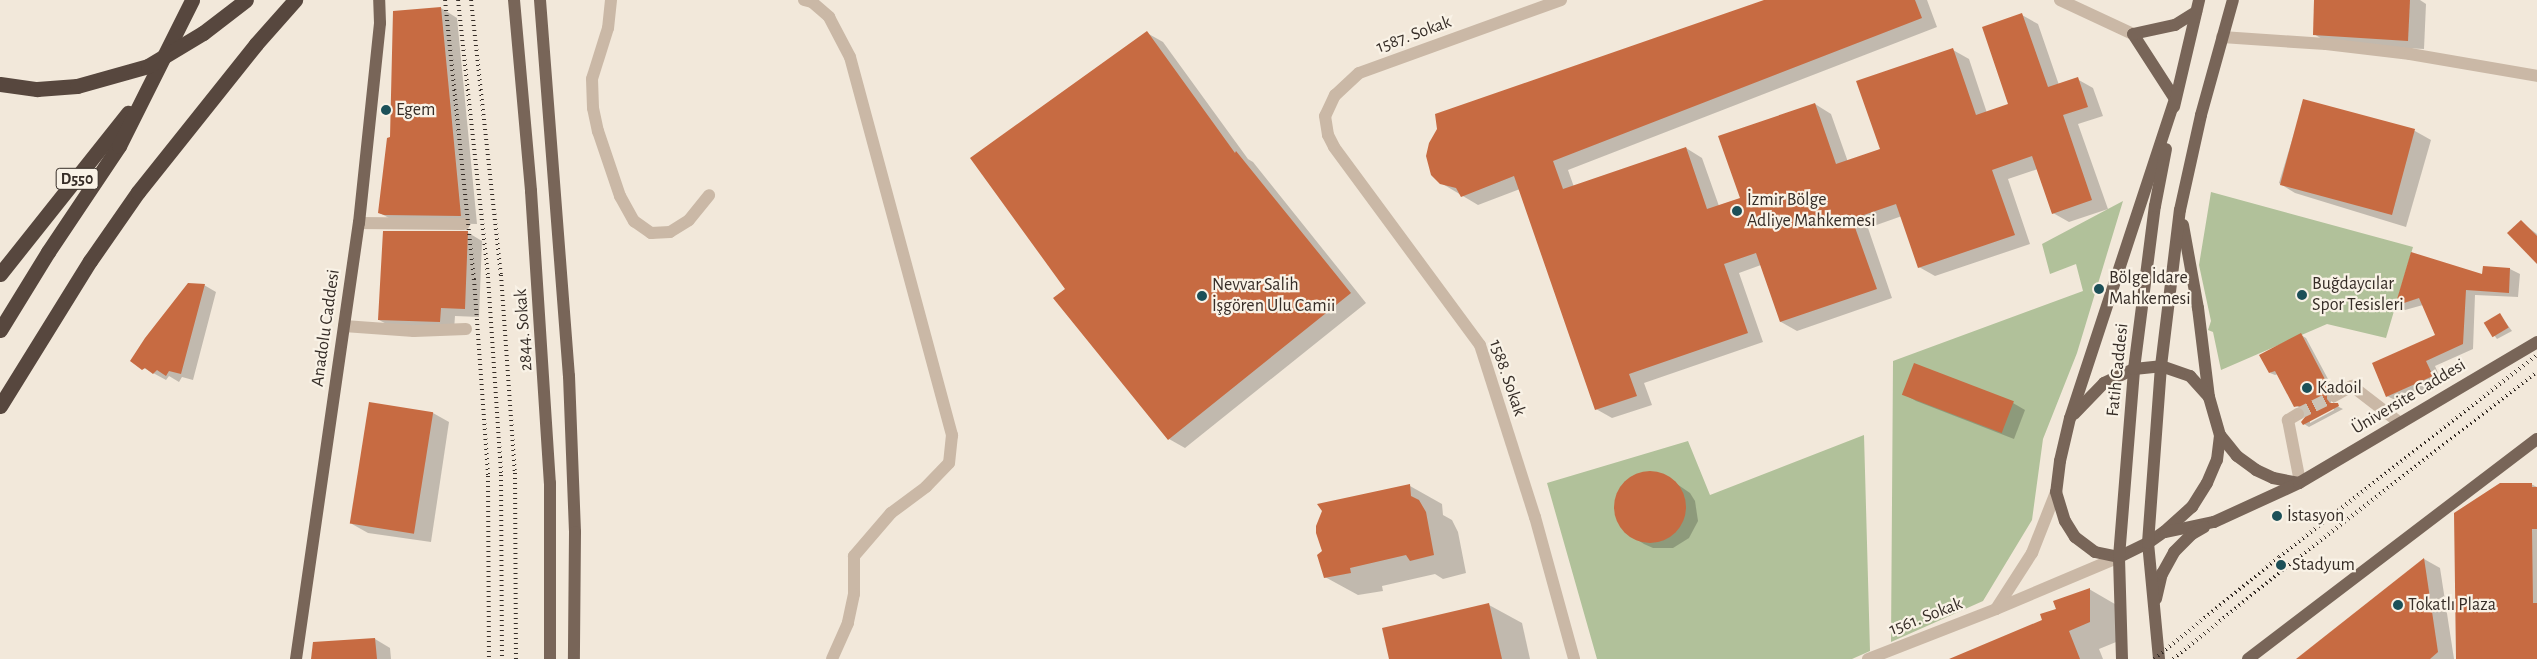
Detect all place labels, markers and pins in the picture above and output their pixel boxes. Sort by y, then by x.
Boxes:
place label: Egem [396,99,435,121]
marker: Egem [380,104,392,116]
place label: İzmir Bölge Adliye Mahkemesi [1747,190,1876,232]
marker: İzmir Bölge Adliye Mahkemesi [1731,205,1743,217]
place label: Bölge İdare Mahkemesi [2109,268,2191,310]
place label: Buğdaycılar Spor Tesisleri [2312,274,2404,316]
place label: Nevvar Salih İşgören Ulu Camii [1212,275,1335,318]
marker: Bölge İdare Mahkemesi [2093,283,2105,295]
marker: Buğdaycılar Spor Tesisleri [2296,289,2308,301]
marker: Nevvar Salih İşgören Ulu Camii [1196,290,1208,302]
place label: Kadoil [2317,377,2362,399]
marker: Kadoil [2301,382,2313,394]
place label: İstasyon [2287,505,2344,527]
marker: İstasyon [2271,510,2283,522]
place label: Stadyum [2292,554,2355,576]
marker: Stadyum [2274,558,2288,572]
place label: Tokatlı Plaza [2408,594,2496,616]
marker: Tokatlı Plaza [2392,599,2404,611]

